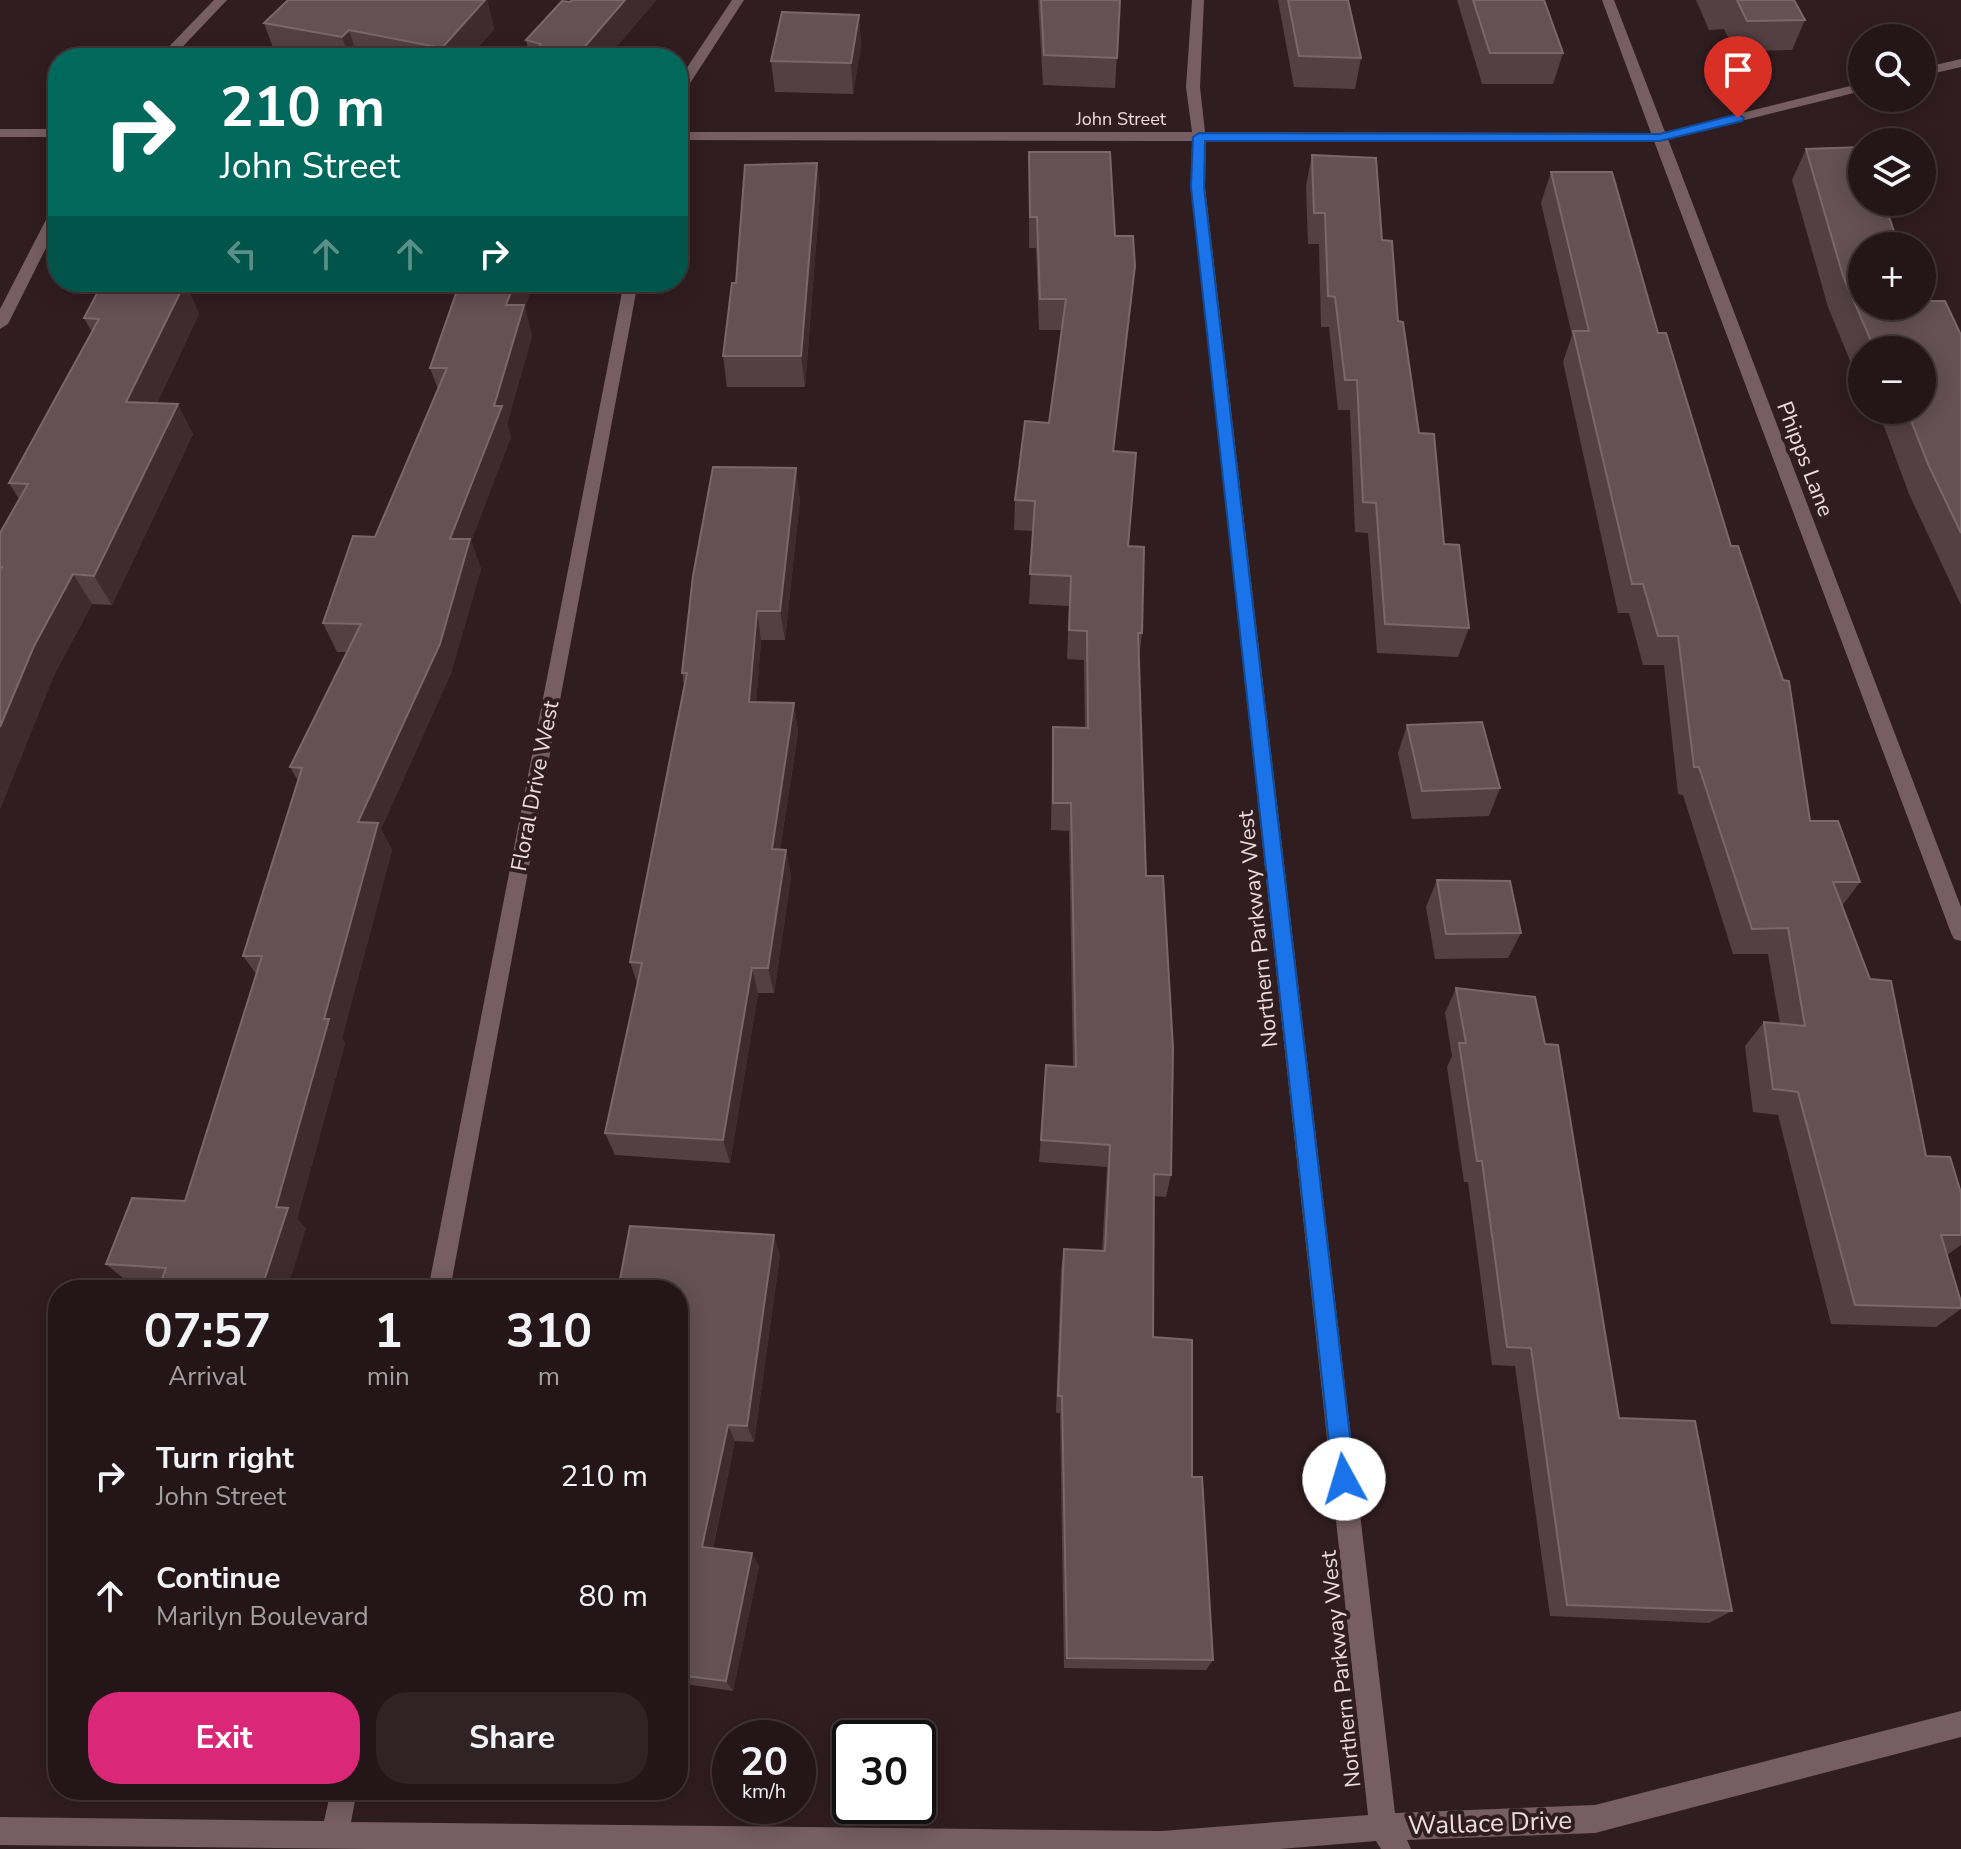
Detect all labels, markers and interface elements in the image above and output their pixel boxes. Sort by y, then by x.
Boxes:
map controls [1848,24,1936,424]
button: search [1848,24,1936,112]
pin [1704,36,1772,118]
icon: arrive [1716,48,1760,92]
text: 210 m [220,69,385,146]
icon: right [88,80,192,184]
street label: John Street [1075,107,1167,131]
button: layers [1848,128,1936,216]
text: John Street [220,142,400,191]
icon: left [220,232,264,276]
icon: ahead [304,232,348,276]
icon: ahead [388,232,432,276]
icon: right [472,232,516,276]
button: + [1848,232,1936,320]
button: − [1848,336,1936,424]
street label: Phipps Lane [1769,397,1841,521]
street label: Floral Drive West [504,698,566,874]
street label: Northern Parkway West [1231,809,1285,1049]
text: 07:57 [144,1298,271,1364]
text: 1 [374,1298,403,1364]
text: 310 [506,1298,592,1364]
text: Arrival [168,1359,247,1394]
text: min [367,1359,410,1394]
text: m [538,1359,560,1394]
position arrow [1302,1437,1386,1521]
text: Turn right [156,1438,294,1479]
icon: right [88,1454,132,1498]
text: 210 m [561,1456,648,1497]
text: John Street [156,1479,286,1514]
street label: Northern Parkway West [1314,1549,1368,1789]
text: Continue [156,1558,281,1599]
icon: ahead [88,1574,132,1618]
text: 80 m [579,1576,648,1617]
text: Marilyn Boulevard [156,1599,369,1634]
button: Exit [88,1692,360,1784]
button: Share [376,1692,648,1784]
speed limit sign: 30 [832,1720,936,1824]
text: 20 [740,1735,788,1789]
text: km/h [742,1778,786,1805]
street label: Wallace Drive [1407,1803,1573,1843]

